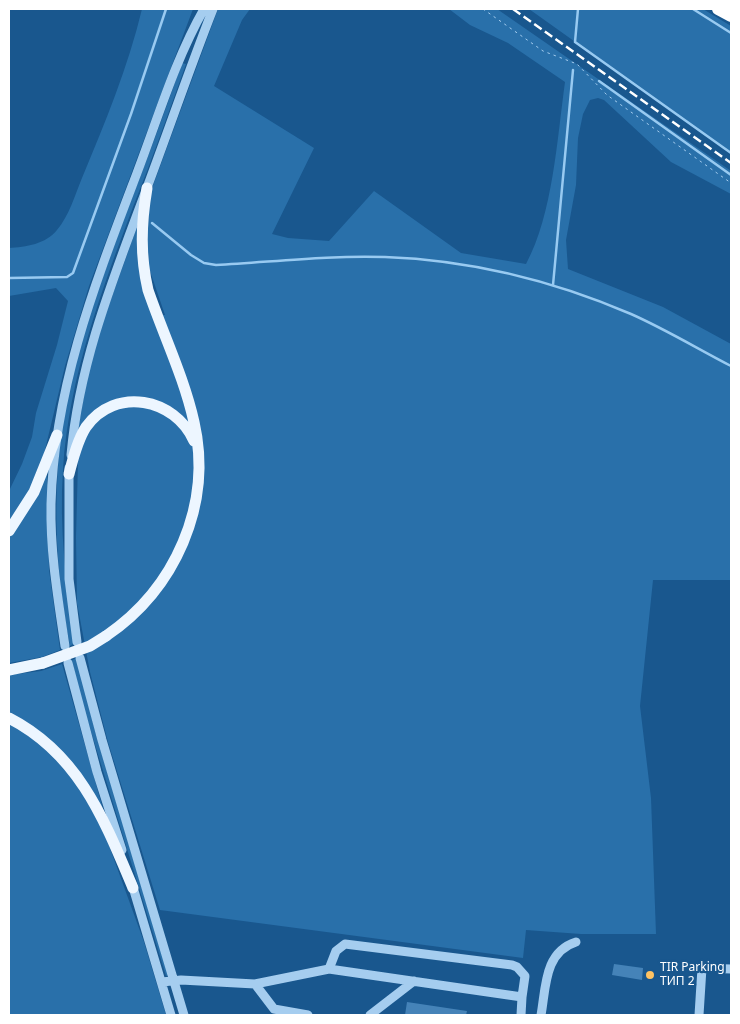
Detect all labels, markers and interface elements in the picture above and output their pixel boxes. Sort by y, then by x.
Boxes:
place label: TIR Parking ТИП 2 [660,961,725,989]
marker: TIR Parking ТИП 2 [644,969,656,981]

